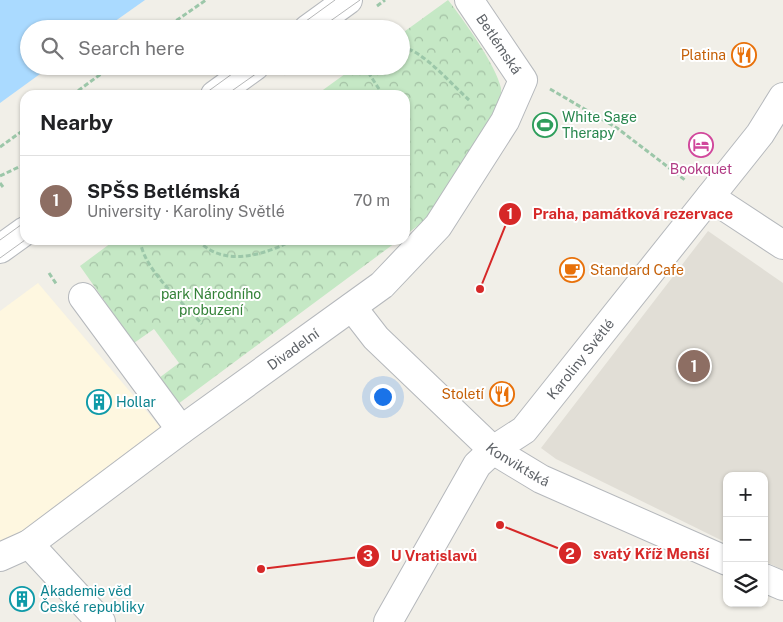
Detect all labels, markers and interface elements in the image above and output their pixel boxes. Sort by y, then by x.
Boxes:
street label: Betlémská [473,11,525,77]
search box [20,20,410,75]
icon: search [38,34,66,62]
text: Search here [78,37,185,59]
restaurant icon: Platina [731,42,757,68]
place label: Platina [681,47,726,63]
place label: White Sage Therapy [562,109,637,141]
text: Nearby [40,110,113,135]
sports icon: White Sage Therapy [532,112,558,138]
hotel icon: Bookquet [688,132,714,158]
place label: Bookquet [670,161,732,177]
text: SPŠS Betlémská [87,180,240,202]
text: 1 [53,191,59,210]
text: 70 m [353,191,390,210]
callout: Praha, památková rezervace [497,199,743,229]
text: University · Karoliny Světlé [87,202,285,221]
text: 1 [507,205,513,222]
text: Praha, památková rezervace [533,205,733,222]
cafe icon: Standard Cafe [559,257,585,283]
place label: Standard Cafe [590,262,684,278]
park label: park Národního probuzení [161,286,261,318]
street label: Karoliny Světlé [544,316,617,402]
street label: Divadelní [264,325,323,373]
pin: 1 [678,347,710,385]
restaurant icon: Století [489,381,515,407]
your location [370,384,396,410]
place label: Století [441,386,485,402]
building icon: Hollar [86,389,112,415]
place label: Hollar [116,394,156,410]
street label: Konviktská [483,440,552,490]
map controls [723,472,768,607]
button: + [723,472,768,517]
button: − [723,517,768,562]
callout: svatý Kříž Menší [558,538,719,568]
callout: U Vratislavů [356,541,487,571]
text: 2 [565,545,575,562]
text: svatý Kříž Menší [593,545,710,562]
text: 3 [363,547,373,564]
text: U Vratislavů [391,547,477,564]
button: layers [723,562,768,607]
place label: Akademie věd České republiky [40,583,145,615]
building icon: Akademie věd České republiky [9,586,35,612]

